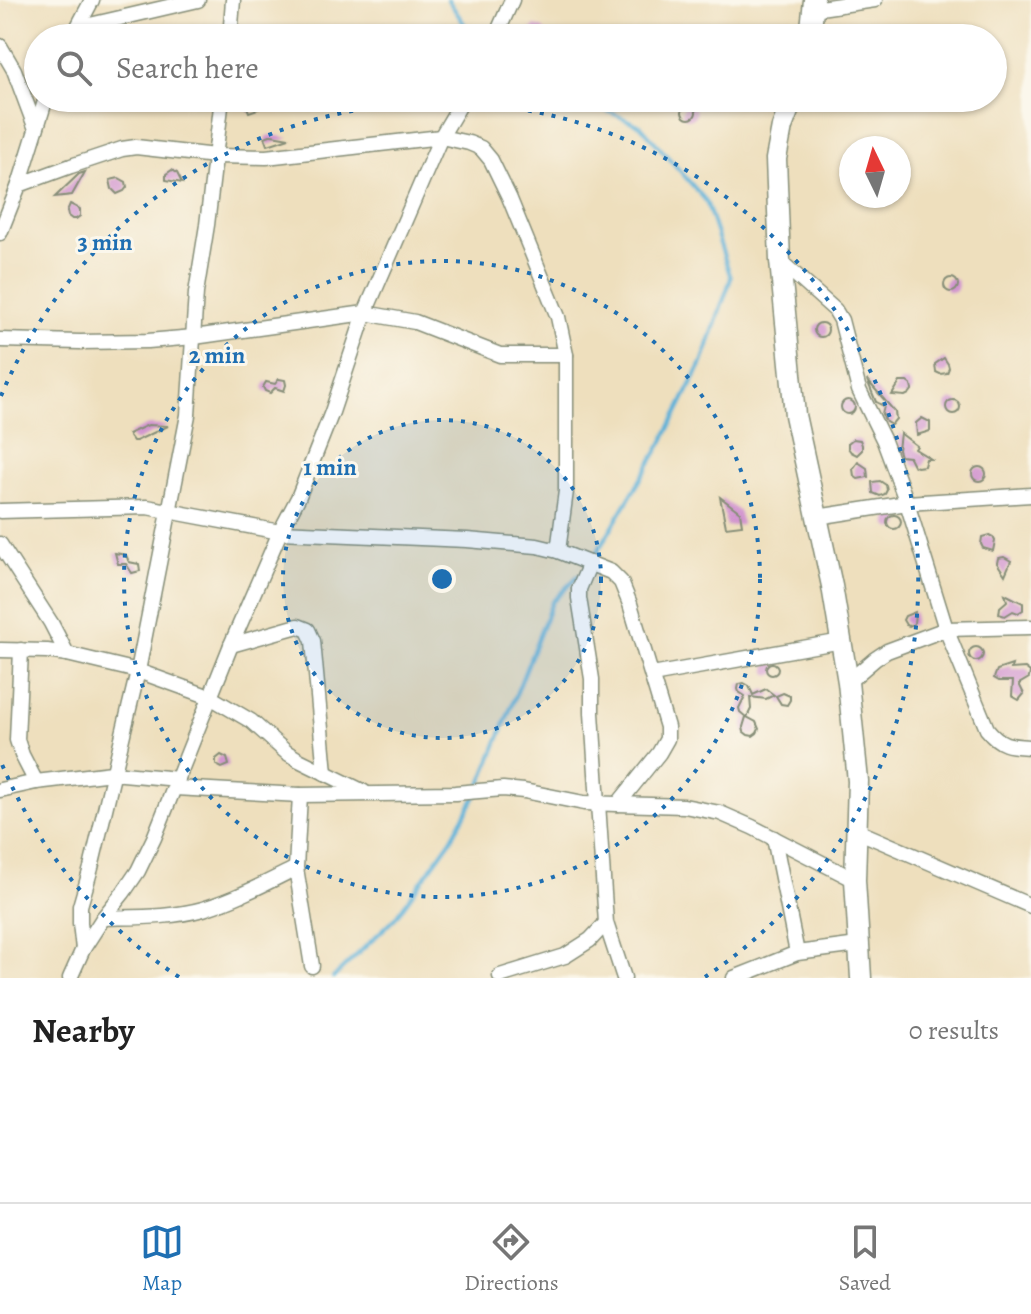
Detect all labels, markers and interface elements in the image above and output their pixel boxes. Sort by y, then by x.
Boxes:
search box [24,24,1007,112]
icon: search [52,46,96,90]
text: Search here [116,48,259,88]
north arrow [839,136,911,208]
text: 3 min [77,226,133,258]
text: 2 min [189,339,246,371]
text: 1 min [303,451,357,483]
centre of rings [428,565,456,593]
text: Nearby [32,1007,135,1054]
text: 0 results [909,1013,999,1048]
tab: Map [140,1220,184,1298]
tab: Directions [464,1220,559,1298]
tab: Saved [839,1220,891,1298]

